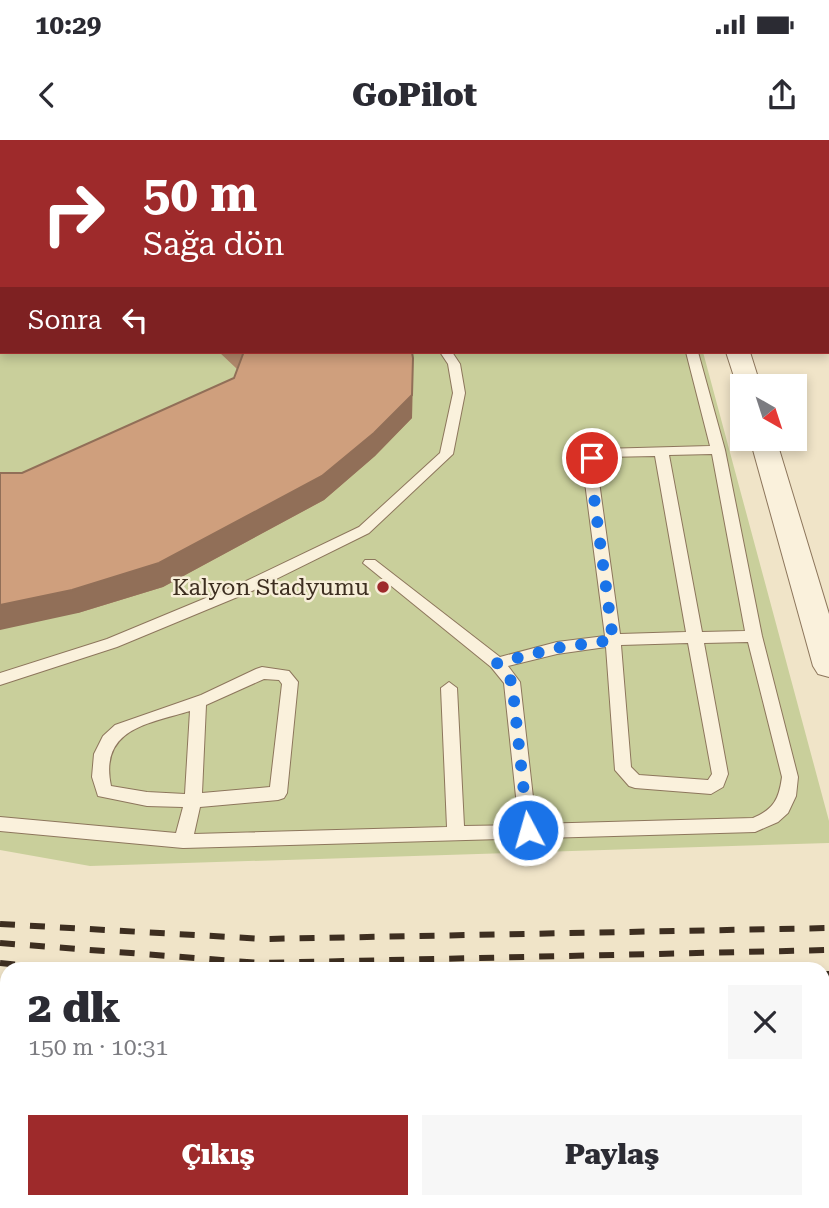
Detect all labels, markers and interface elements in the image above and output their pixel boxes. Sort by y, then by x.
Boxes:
text: 10:29 [35,10,101,40]
icon: back [28,76,66,114]
text: GoPilot [352,76,477,114]
icon: share [763,76,801,114]
text: 50 m [143,166,258,223]
icon: right [28,168,119,259]
text: Sağa dön [143,225,284,263]
icon: left [116,301,154,339]
text: Sonra [28,305,102,335]
north arrow [730,374,807,452]
map controls [730,374,807,451]
pin [562,428,622,488]
icon: arrive [573,439,611,477]
place label: Kalyon Stadyumu [172,574,369,601]
marker: Kalyon Stadyumu [375,579,391,595]
position arrow [491,793,565,867]
text: 2 dk [28,983,120,1032]
button: close [728,985,802,1059]
text: 150 m · 10:31 [28,1034,168,1061]
button: Çıkış [28,1115,408,1195]
button: Paylaş [422,1115,802,1195]

